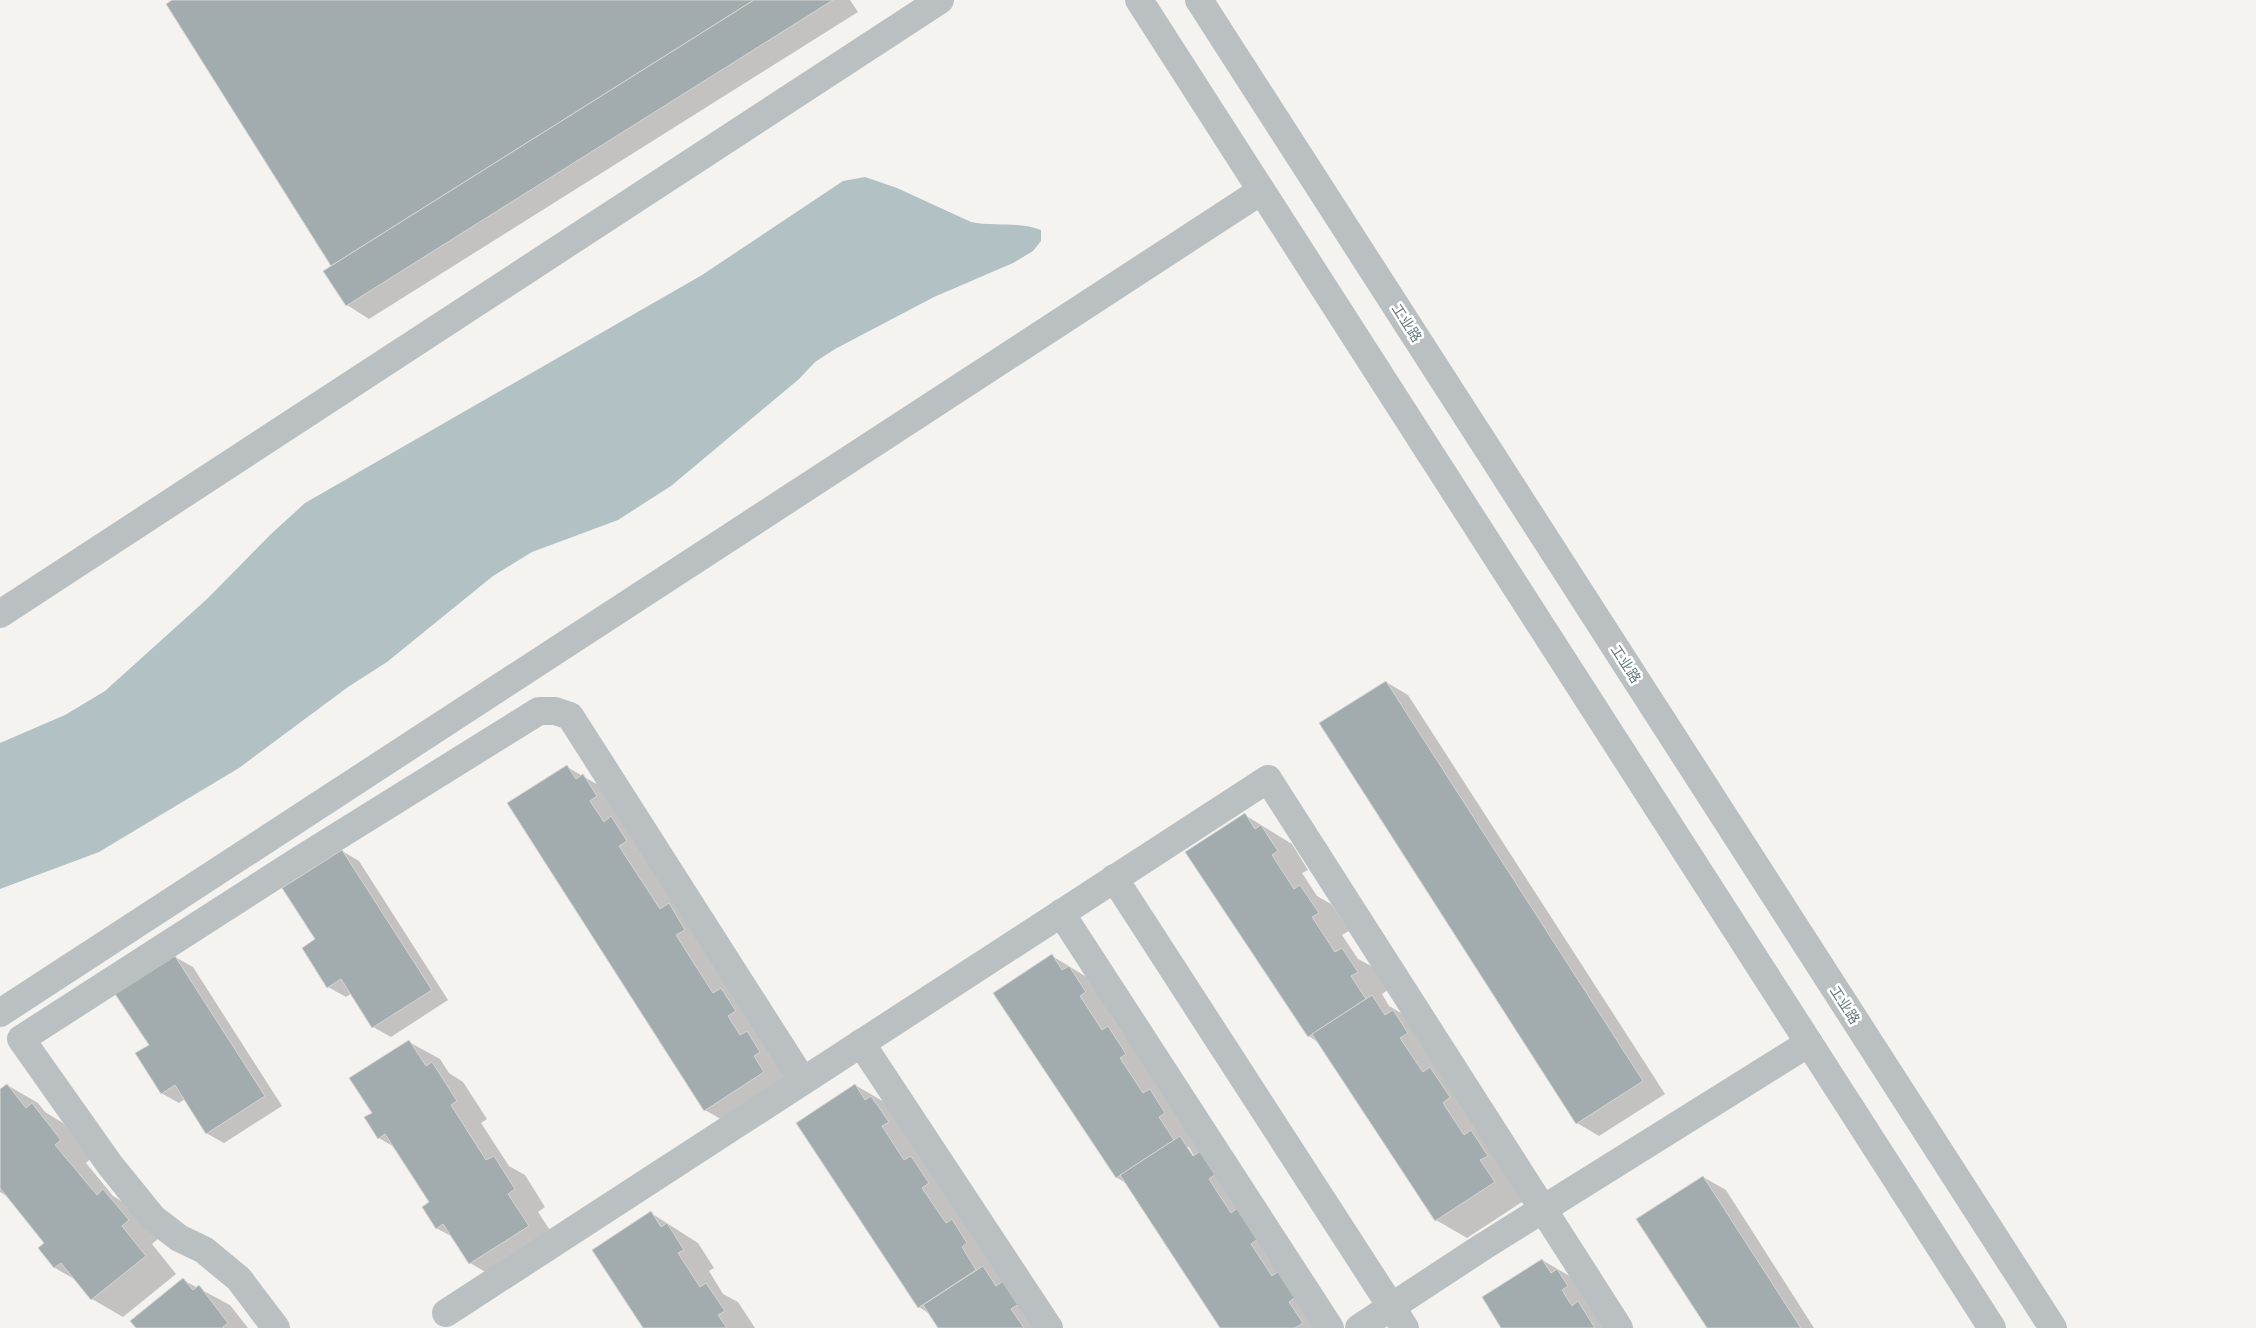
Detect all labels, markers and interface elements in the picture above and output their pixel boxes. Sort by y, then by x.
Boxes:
street label: 工业路 [1388,300,1426,346]
street label: 工业路 [1607,641,1645,687]
street label: 工业路 [1826,982,1864,1028]

